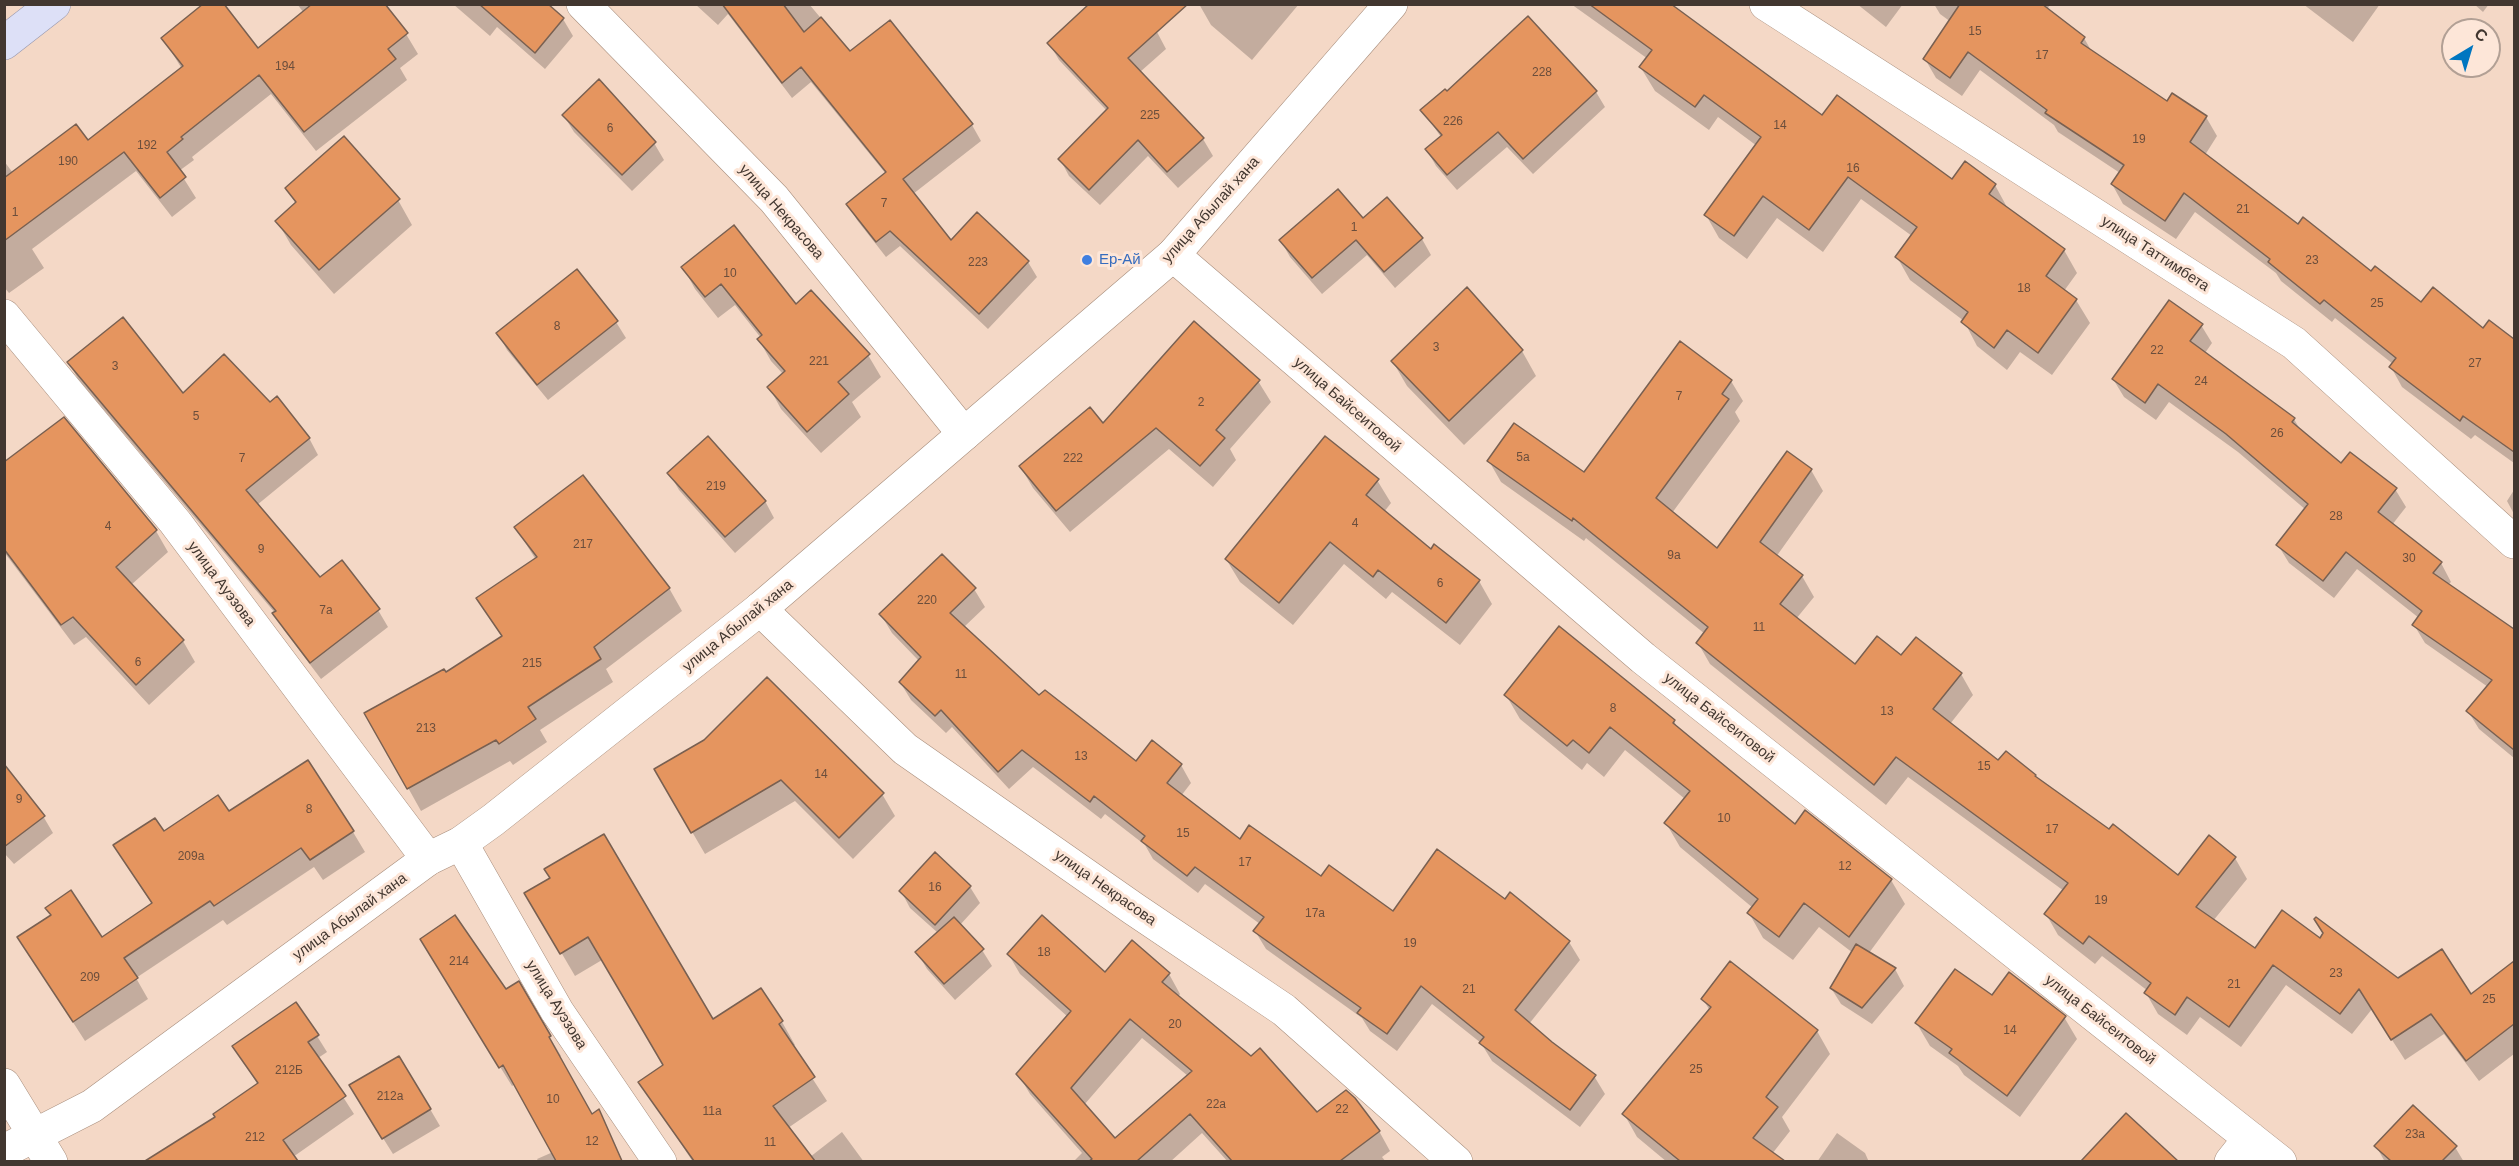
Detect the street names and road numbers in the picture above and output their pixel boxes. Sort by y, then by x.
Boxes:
street label: улица Абылай хана [1159,153,1263,267]
street label: улица Некрасова [735,161,827,263]
street label: улица Таттимбета [2097,212,2213,296]
street label: улица Байсеитовой [1290,354,1404,456]
street label: улица Ауэзова [183,538,259,630]
street label: улица Абылай хана [679,576,797,676]
street label: улица Байсеитовой [1660,669,1778,767]
street label: улица Некрасова [1051,846,1159,930]
street label: улица Абылай хана [289,870,411,964]
street label: улица Ауэзова [522,957,590,1053]
street label: улица Байсеитовой [2041,971,2159,1069]

